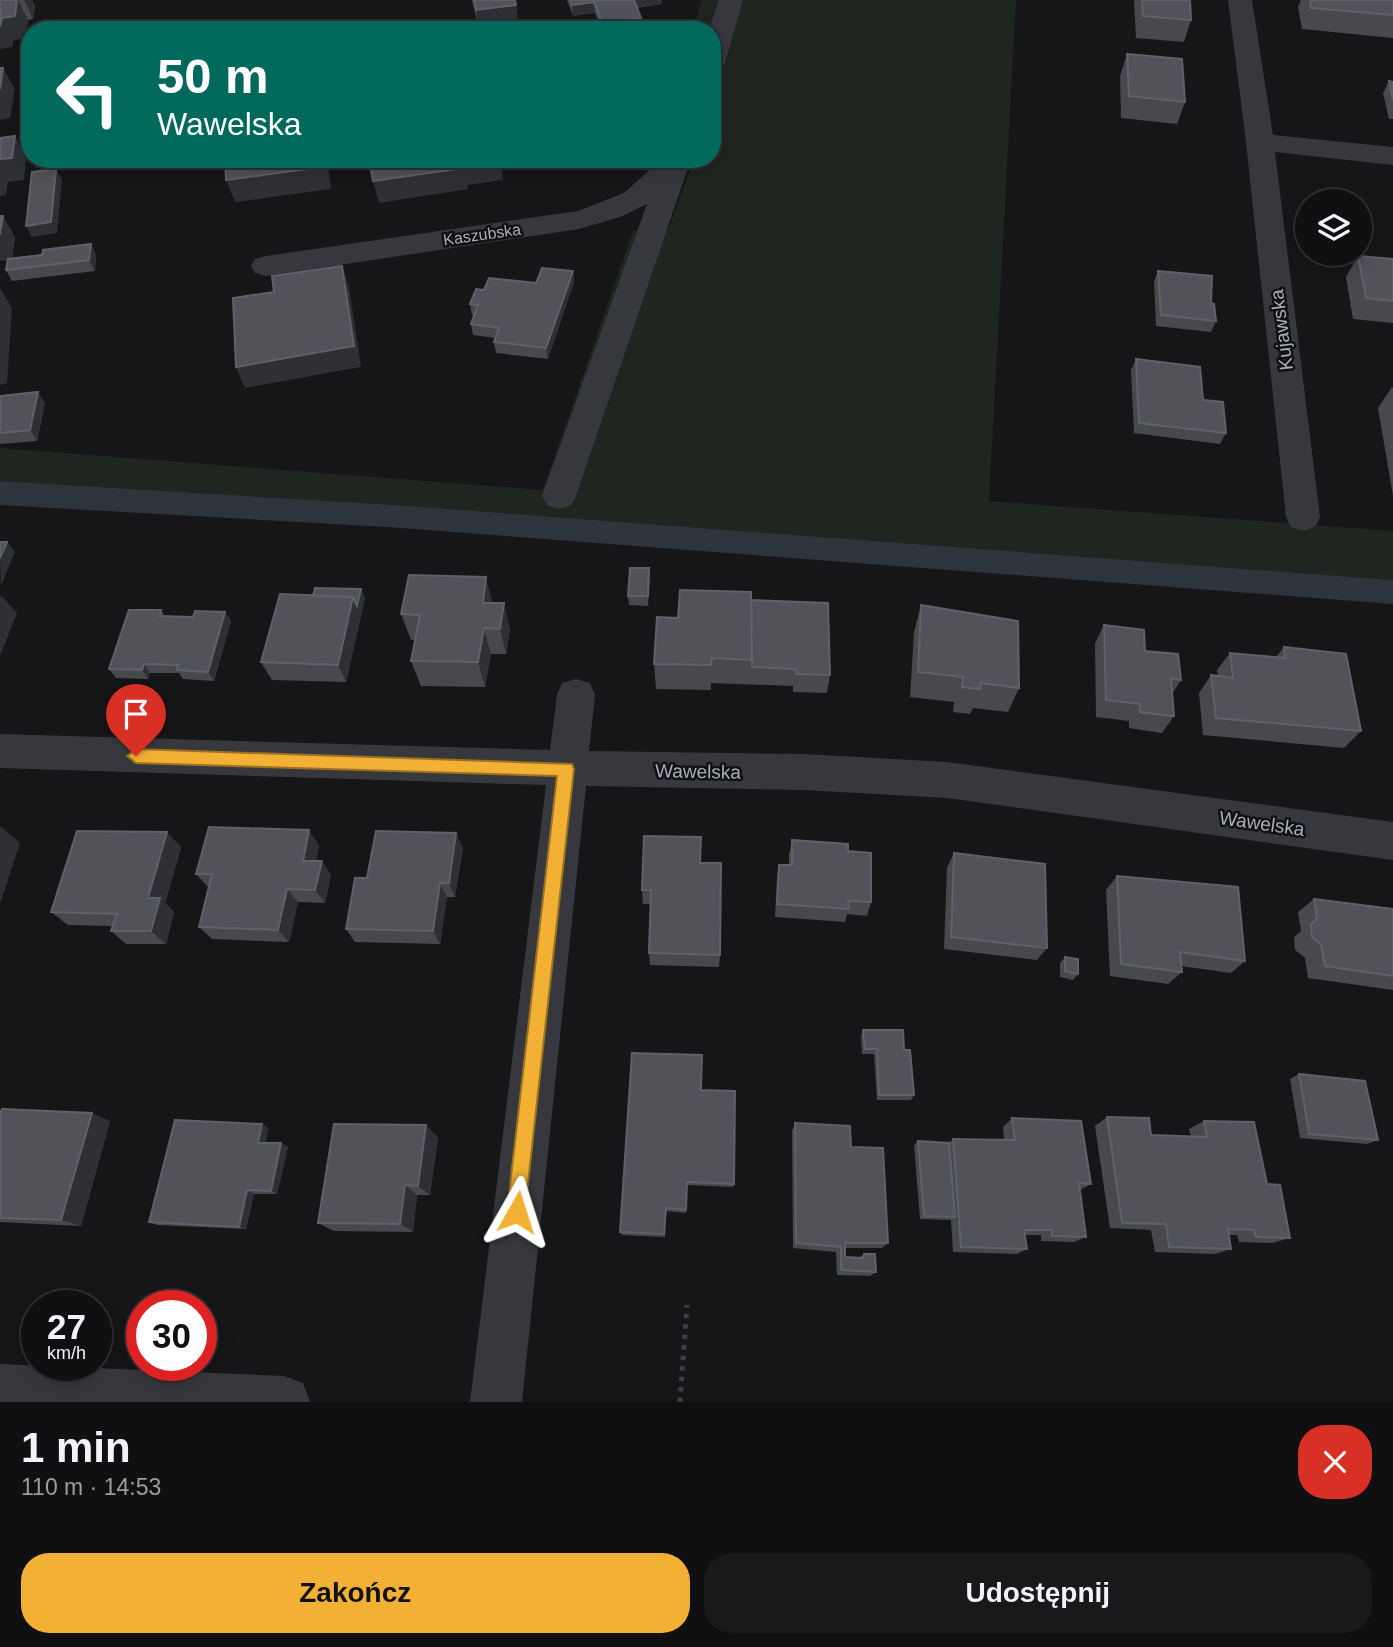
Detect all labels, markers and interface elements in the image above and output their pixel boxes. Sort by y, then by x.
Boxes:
icon: left [42,49,133,140]
text: 50 m [157,49,269,103]
text: Wawelska [157,106,302,142]
map controls [1295,189,1372,266]
button: layers [1295,189,1372,266]
street label: Kaszubska [442,221,522,248]
street label: Kujawska [1266,288,1297,372]
pin [106,684,166,756]
icon: arrive [117,695,155,733]
street label: Wawelska [655,760,742,783]
street label: Wawelska [1218,807,1306,840]
position arrow [480,1175,554,1249]
speed limit sign: 30 [126,1290,217,1381]
text: 27 [47,1307,86,1346]
text: km/h [47,1343,86,1363]
text: 1 min [21,1424,131,1471]
button: close [1298,1425,1372,1499]
text: 110 m · 14:53 [21,1474,161,1500]
button: Zakończ [21,1553,690,1633]
button: Udostępnij [704,1553,1372,1633]

